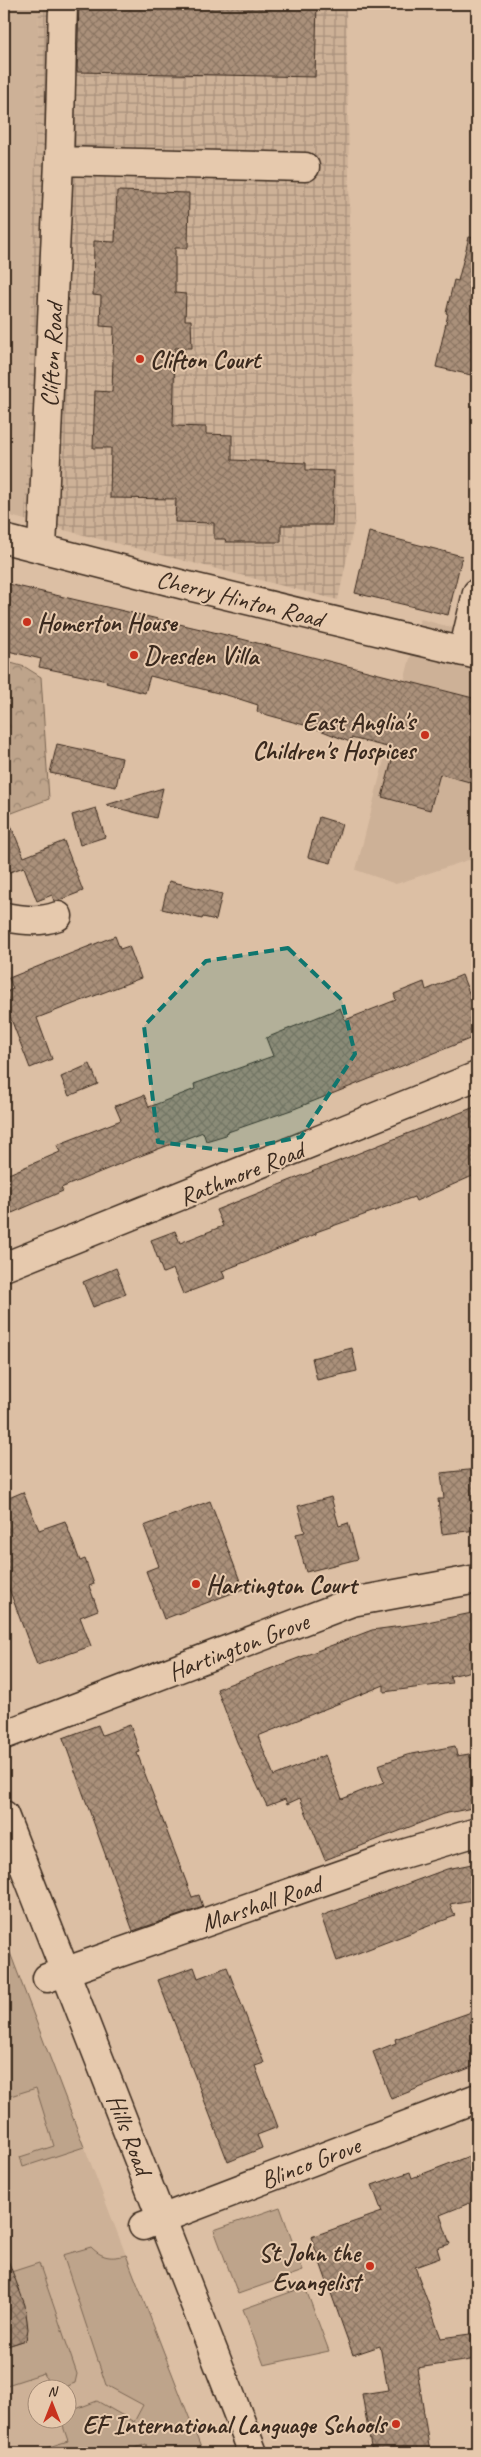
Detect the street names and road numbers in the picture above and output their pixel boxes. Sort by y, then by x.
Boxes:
street label: Clifton Road [33,299,71,408]
street label: Cherry Hinton Road [153,563,330,636]
street label: Rathmore Road [174,1133,312,1213]
street label: Hartington Grove [164,1605,315,1688]
street label: Marshall Road [197,1867,329,1939]
street label: Hills Road [99,2090,160,2183]
street label: Blinco Grove [256,2129,366,2197]

